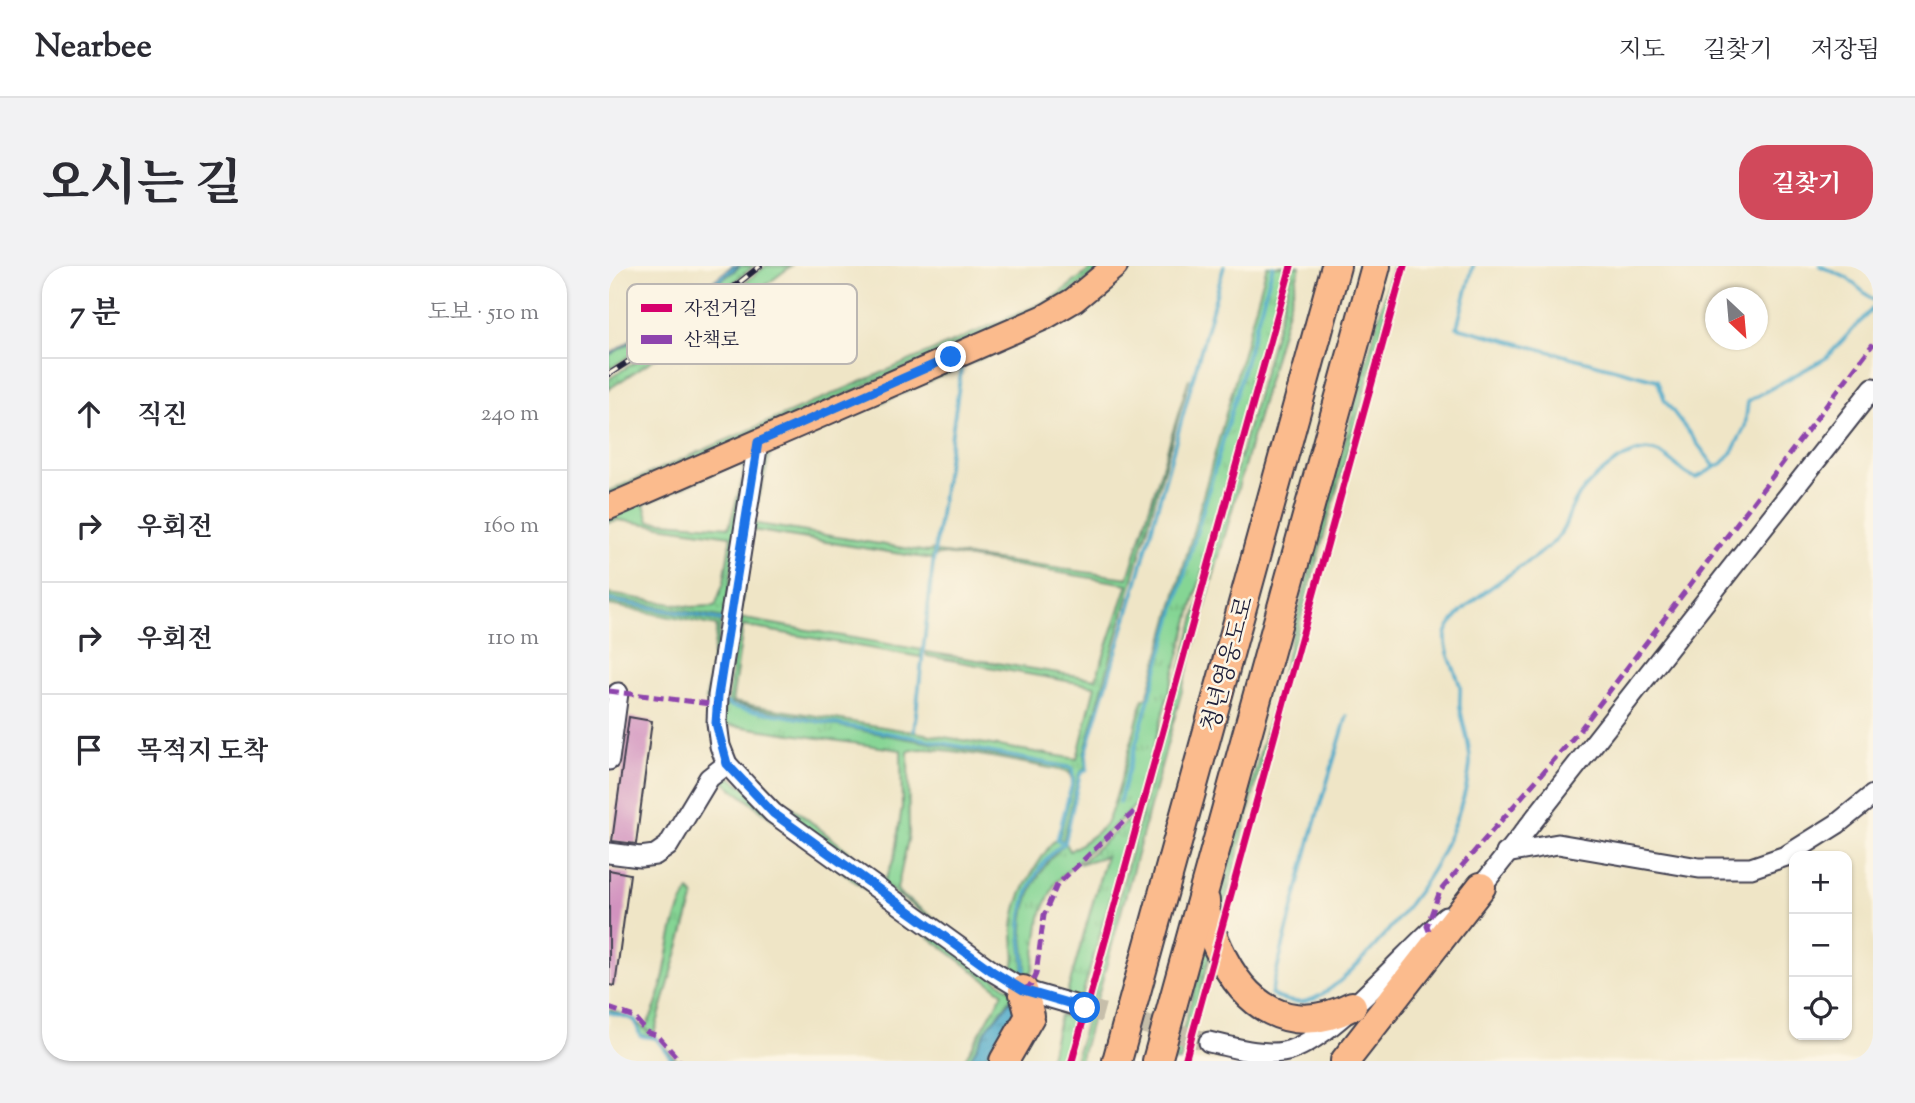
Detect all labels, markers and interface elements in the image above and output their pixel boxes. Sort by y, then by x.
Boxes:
text: Nearbee [35,24,152,72]
text: 지도 [1619,34,1665,68]
text: 길찾기 [1703,34,1772,68]
text: 저장됨 [1810,34,1880,68]
button: 길찾기 [1739,145,1873,220]
text: 오시는 길 [42,152,242,222]
legend [627,284,857,364]
north arrow [1705,287,1768,350]
text: 7 분 [70,293,120,336]
text: 도보 · 510 m [427,297,539,330]
text: 자전거길 [684,297,757,324]
text: 산책로 [684,328,739,355]
route end [935,341,966,372]
icon: ahead [70,395,108,433]
text: 직진 [137,398,187,435]
text: 240 m [481,398,539,431]
icon: right [70,507,108,545]
text: 우회전 [137,510,212,547]
text: 160 m [484,510,539,543]
street label: 청년영웅도로 [1195,593,1263,736]
icon: right [70,619,108,657]
text: 우회전 [137,622,212,659]
text: 110 m [488,622,539,655]
icon: arrive [70,731,108,769]
text: 목적지 도착 [137,734,268,771]
map controls [1789,851,1852,1040]
button: + [1789,851,1852,914]
button: − [1789,914,1852,977]
button: locate [1789,977,1852,1040]
route start [1069,992,1100,1023]

